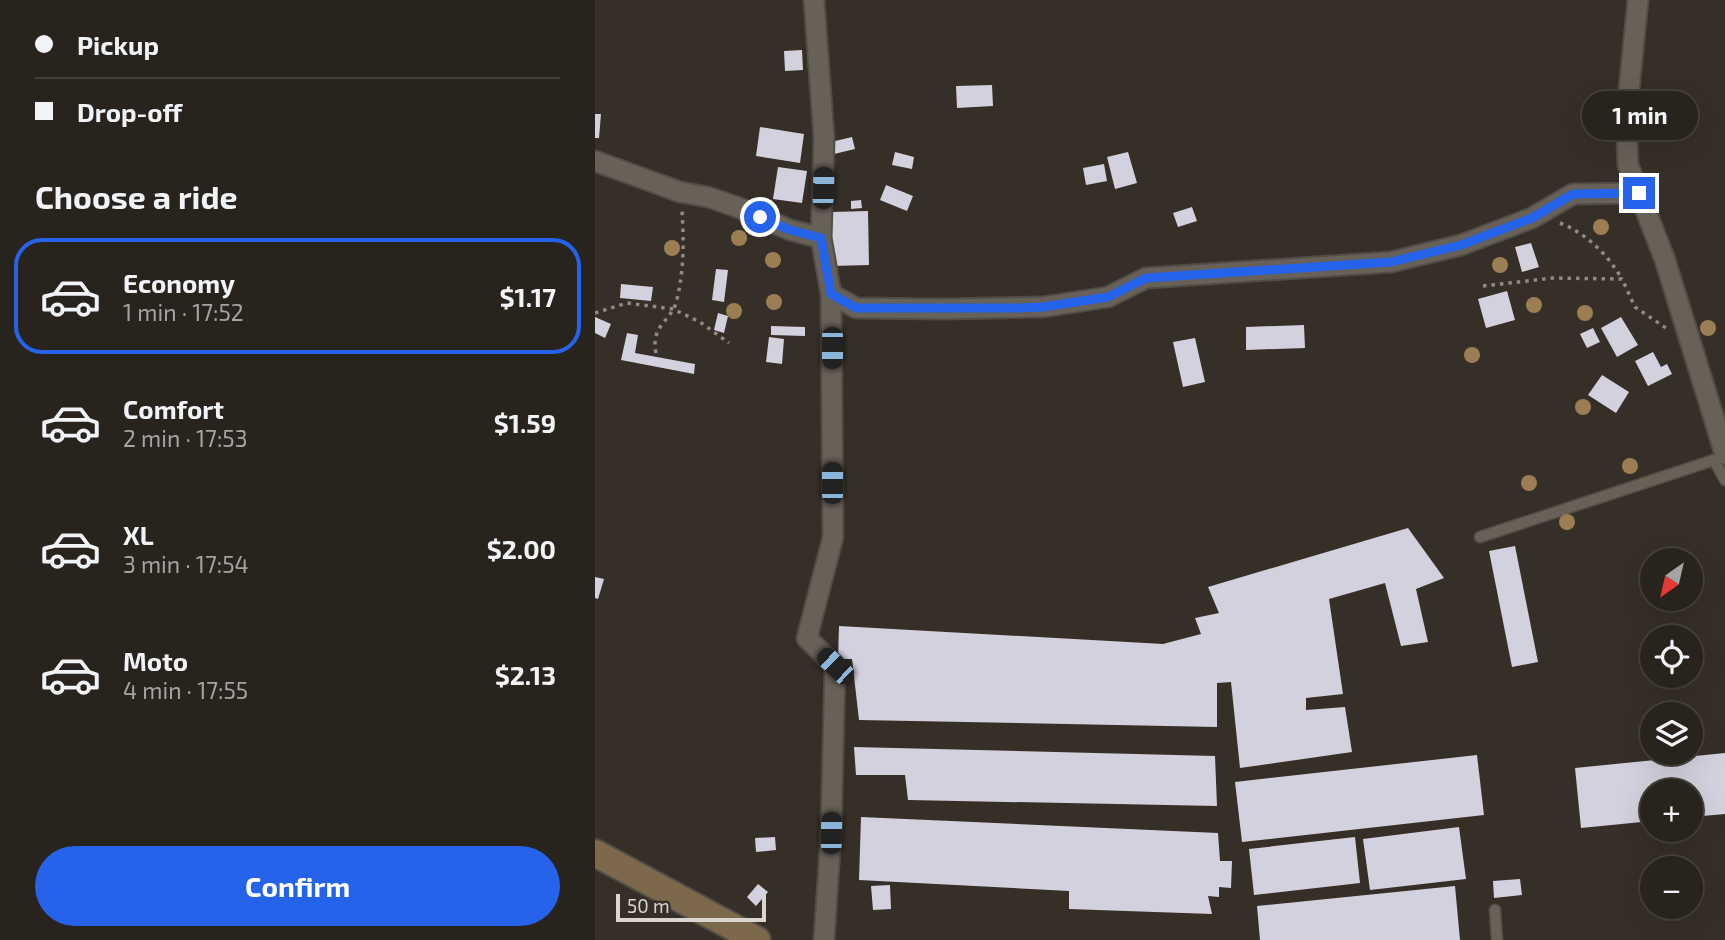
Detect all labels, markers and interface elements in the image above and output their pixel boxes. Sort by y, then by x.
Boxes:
text: Pickup [77,29,159,60]
callout: 1 min [1581,92,1697,140]
text: Drop-off [77,96,182,127]
text: 1 min [1612,101,1668,129]
car [812,167,835,209]
text: Choose a ride [35,177,238,215]
route end [1623,177,1655,209]
route start [744,201,776,233]
icon: car [39,265,102,328]
text: Economy [123,267,235,298]
text: $1.17 [500,281,556,312]
text: 1 min · 17:52 [123,298,244,326]
car [822,327,843,369]
icon: car [39,391,102,454]
text: Comfort [123,393,224,424]
text: $1.59 [494,407,556,438]
text: 2 min · 17:53 [123,424,247,452]
car [822,462,843,504]
icon: car [39,517,102,580]
text: XL [123,519,154,550]
text: $2.00 [487,533,556,564]
north arrow [1640,548,1703,611]
map controls [1640,548,1703,919]
text: 3 min · 17:54 [123,550,249,578]
button: locate [1640,625,1703,688]
icon: car [39,643,102,706]
car [813,644,858,688]
text: Moto [123,645,188,676]
text: $2.13 [495,659,556,690]
text: 4 min · 17:55 [123,676,248,704]
button: layers [1640,702,1703,765]
button: + [1640,779,1703,842]
car [821,812,842,854]
button: Confirm [35,846,560,926]
button: − [1640,856,1703,919]
scale bar [616,891,767,923]
text: 50 m [627,894,670,917]

